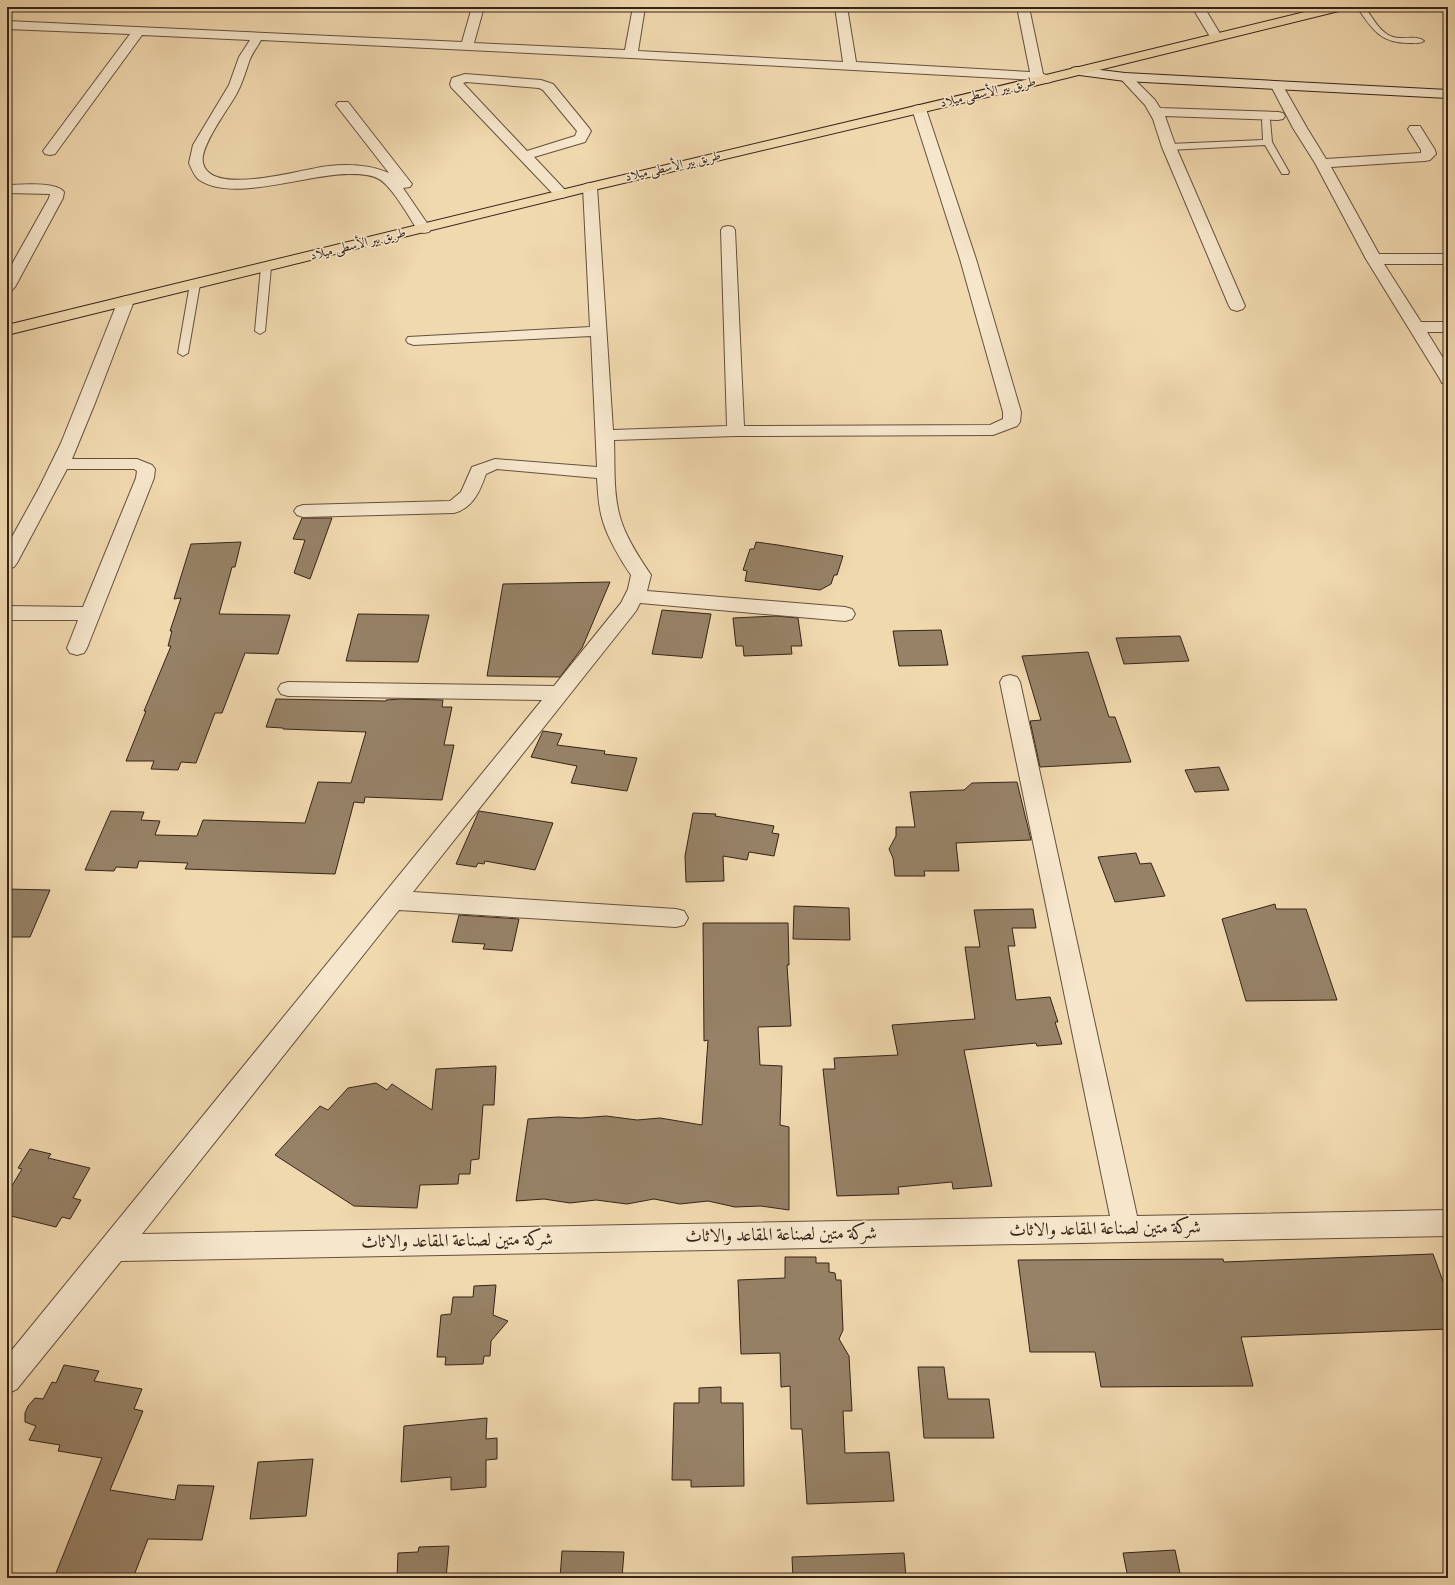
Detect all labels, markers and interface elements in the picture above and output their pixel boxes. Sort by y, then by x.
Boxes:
street label: طريق بير الأسطى ميلاد [938,72,1038,113]
street label: طريق بير الأسطى ميلاد [623,146,723,187]
street label: طريق بير الأسطى ميلاد [308,223,408,266]
street label: شركة متين لصناعة المقاعد والاثاث [1009,1215,1201,1245]
street label: شركة متين لصناعة المقاعد والاثاث [685,1221,877,1251]
street label: شركة متين لصناعة المقاعد والاثاث [361,1227,553,1257]

